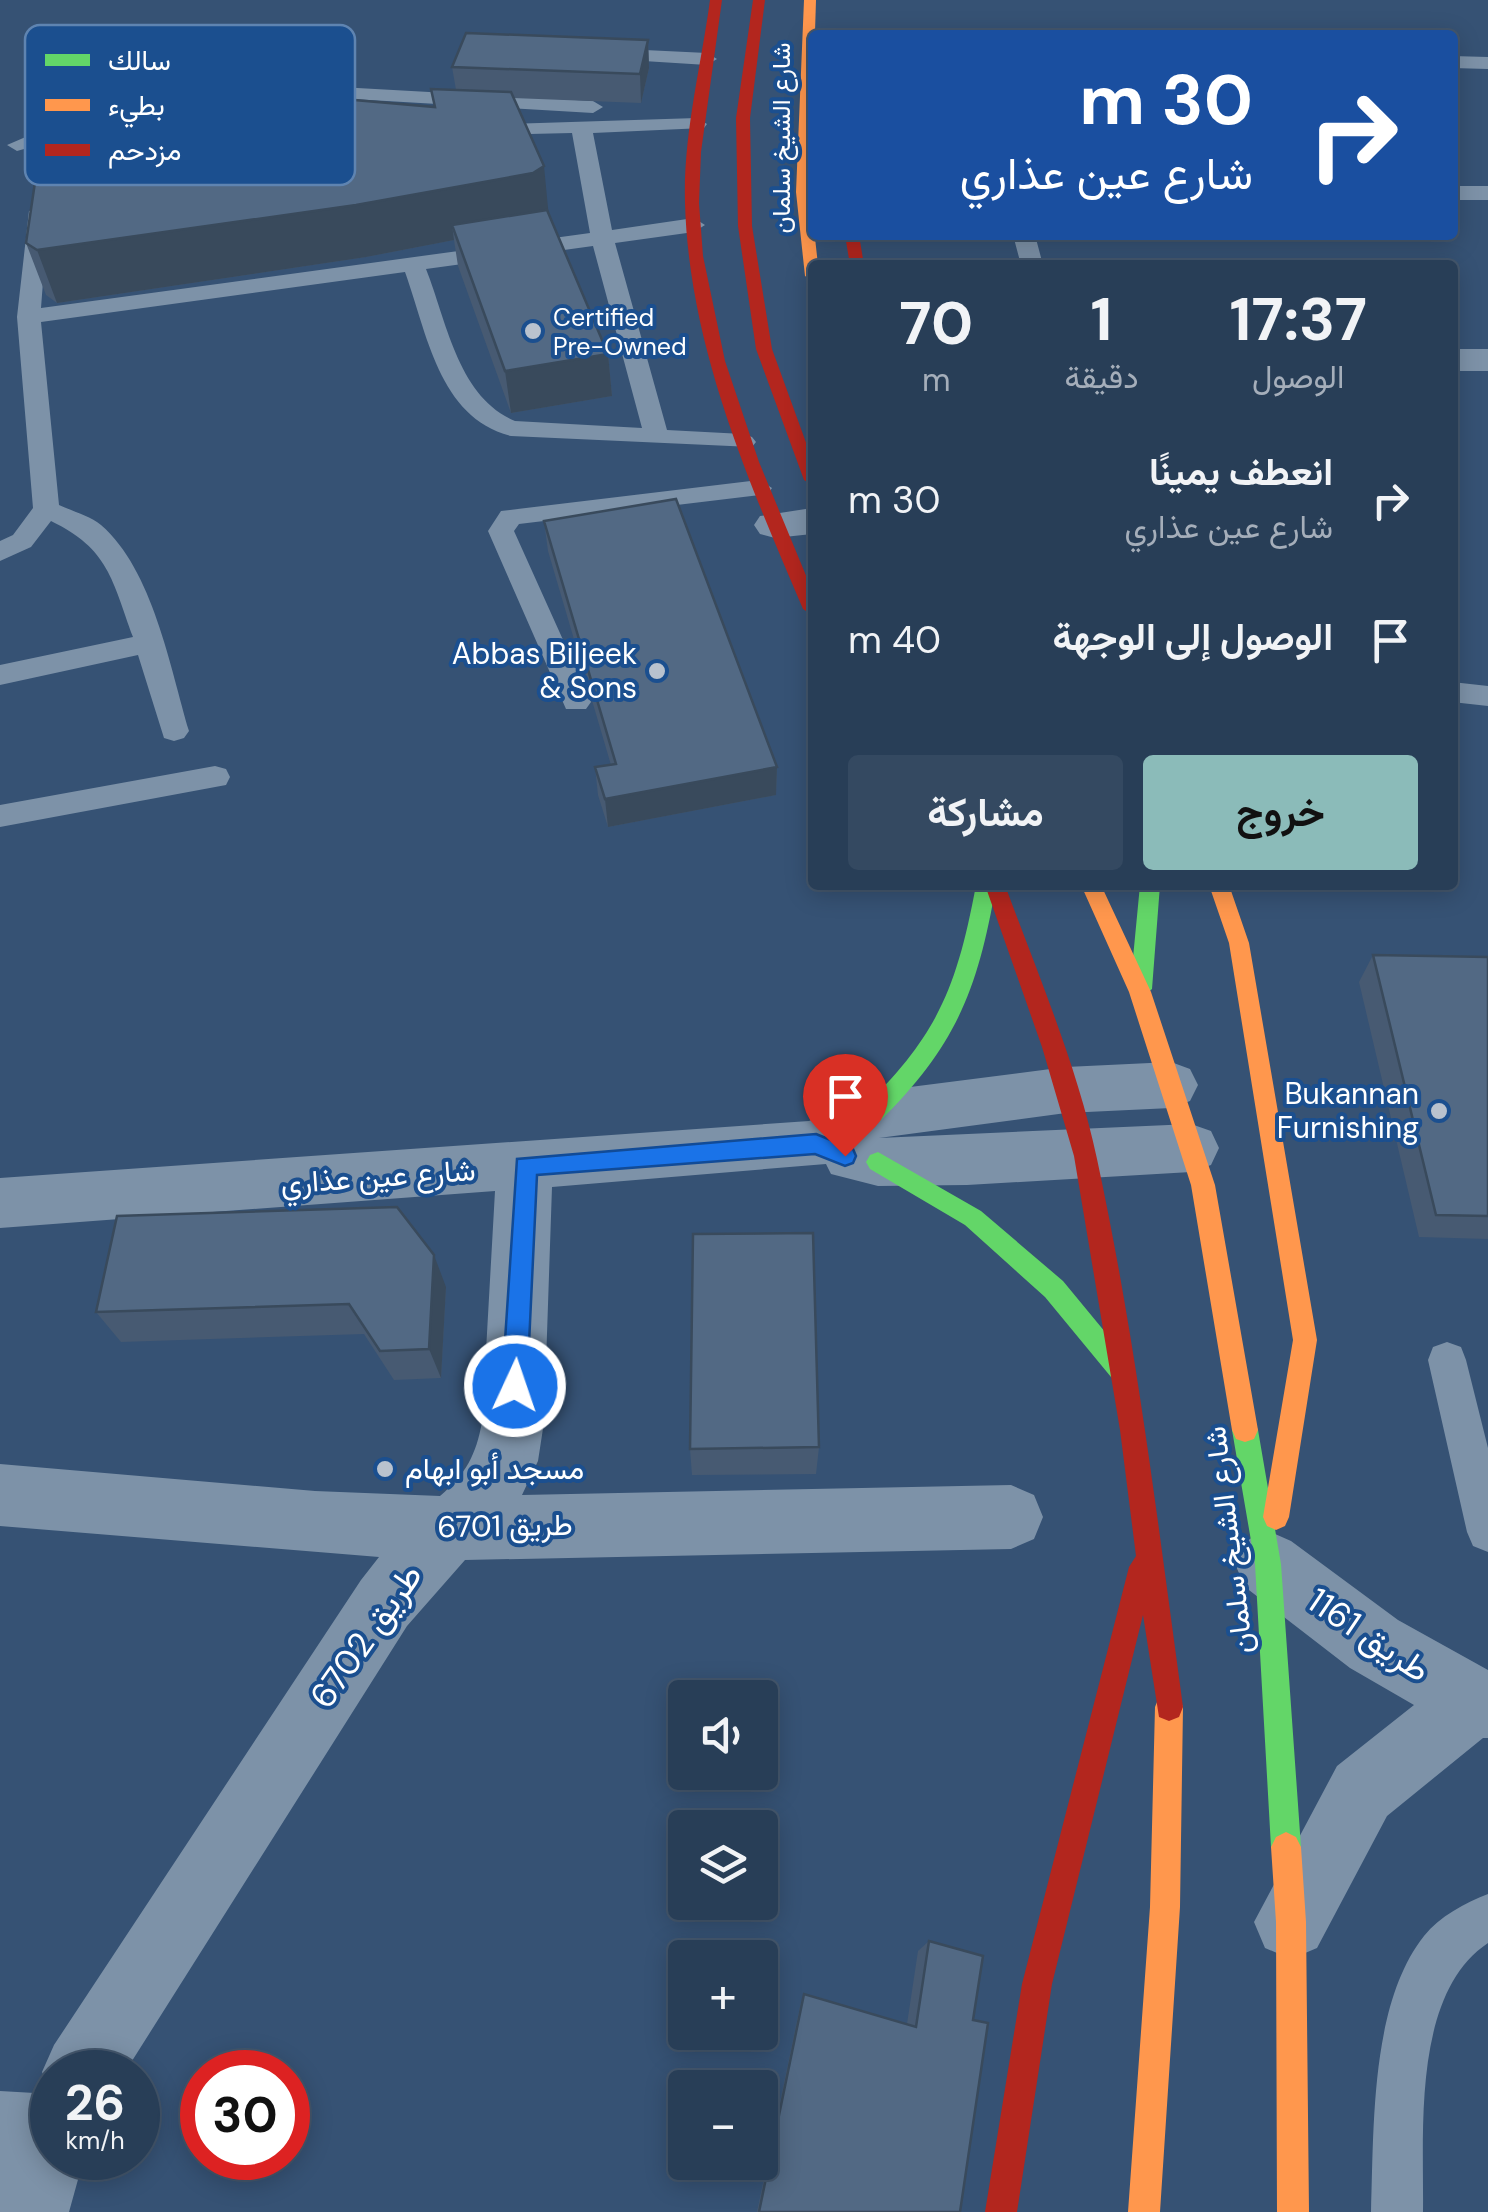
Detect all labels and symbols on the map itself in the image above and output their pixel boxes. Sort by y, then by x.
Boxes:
legend [25,25,355,185]
text: سالك [108,42,171,79]
street label: شارع الشيخ سلمان [765,43,799,233]
text: بطيء [108,87,165,128]
text: مزدحم [108,132,181,169]
place label: Certified Pre-Owned [553,301,687,363]
marker: Certified Pre-Owned [522,320,544,342]
place label: Abbas Biljeek & Sons [452,634,637,707]
marker: Abbas Biljeek & Sons [646,660,668,682]
pin [803,1054,888,1157]
place label: Bukannan Furnishing [1277,1074,1419,1147]
marker: Bukannan Furnishing [1428,1100,1450,1122]
street label: شارع عين عذاري [279,1150,477,1208]
position arrow [463,1334,567,1438]
street label: شارع الشيخ سلمان [1195,1424,1263,1656]
place label: مسجد أبو ابهام [405,1449,584,1488]
marker: مسجد أبو ابهام [374,1458,396,1480]
street label: طريق 6701 [437,1505,573,1546]
street label: طريق 6702 [299,1555,433,1717]
street label: طريق 1161 [1299,1577,1439,1693]
speed limit sign: 30 [180,2050,310,2180]

